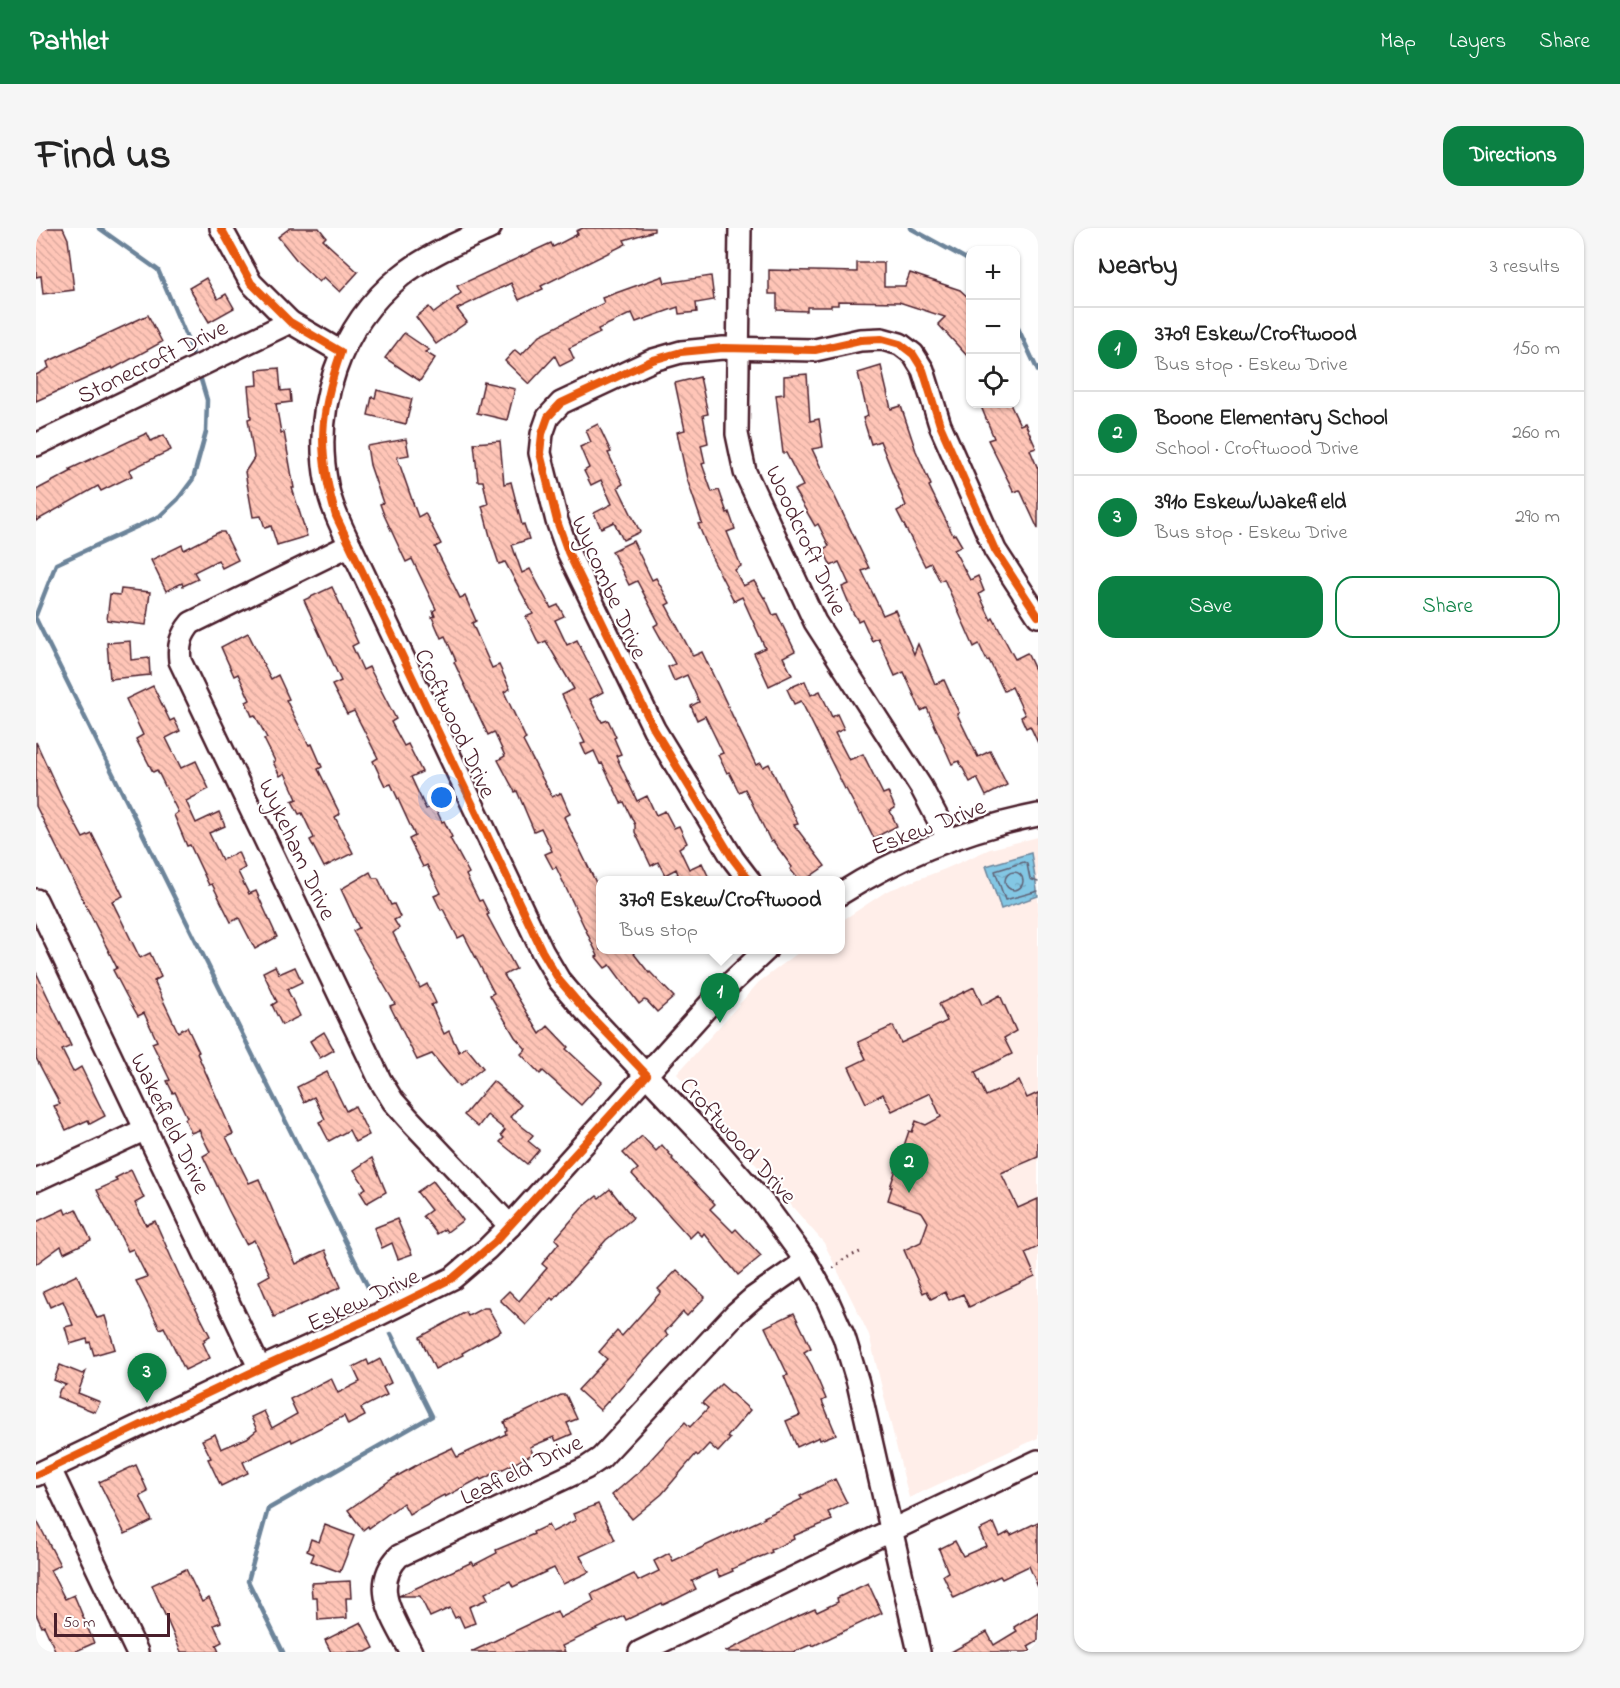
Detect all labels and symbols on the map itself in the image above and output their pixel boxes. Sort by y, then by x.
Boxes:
street label: Stonecroft Drive [72,312,234,415]
street label: Woodcroft Drive [755,460,855,622]
street label: Wycombe Drive [560,511,655,666]
street label: Croftwood Drive [404,644,504,805]
street label: Wykeham Drive [247,774,344,927]
your location [427,783,456,812]
street label: Eskew Drive [867,790,991,866]
pin: 1 [700,974,740,1023]
street label: Wakefield Drive [120,1048,218,1201]
street label: Croftwood Drive [670,1070,804,1214]
pin: 2 [890,1144,928,1193]
street label: Eskew Drive [302,1260,426,1342]
pin: 3 [128,1354,166,1403]
street label: Leafield Drive [455,1426,590,1516]
scale bar [54,1610,170,1638]

